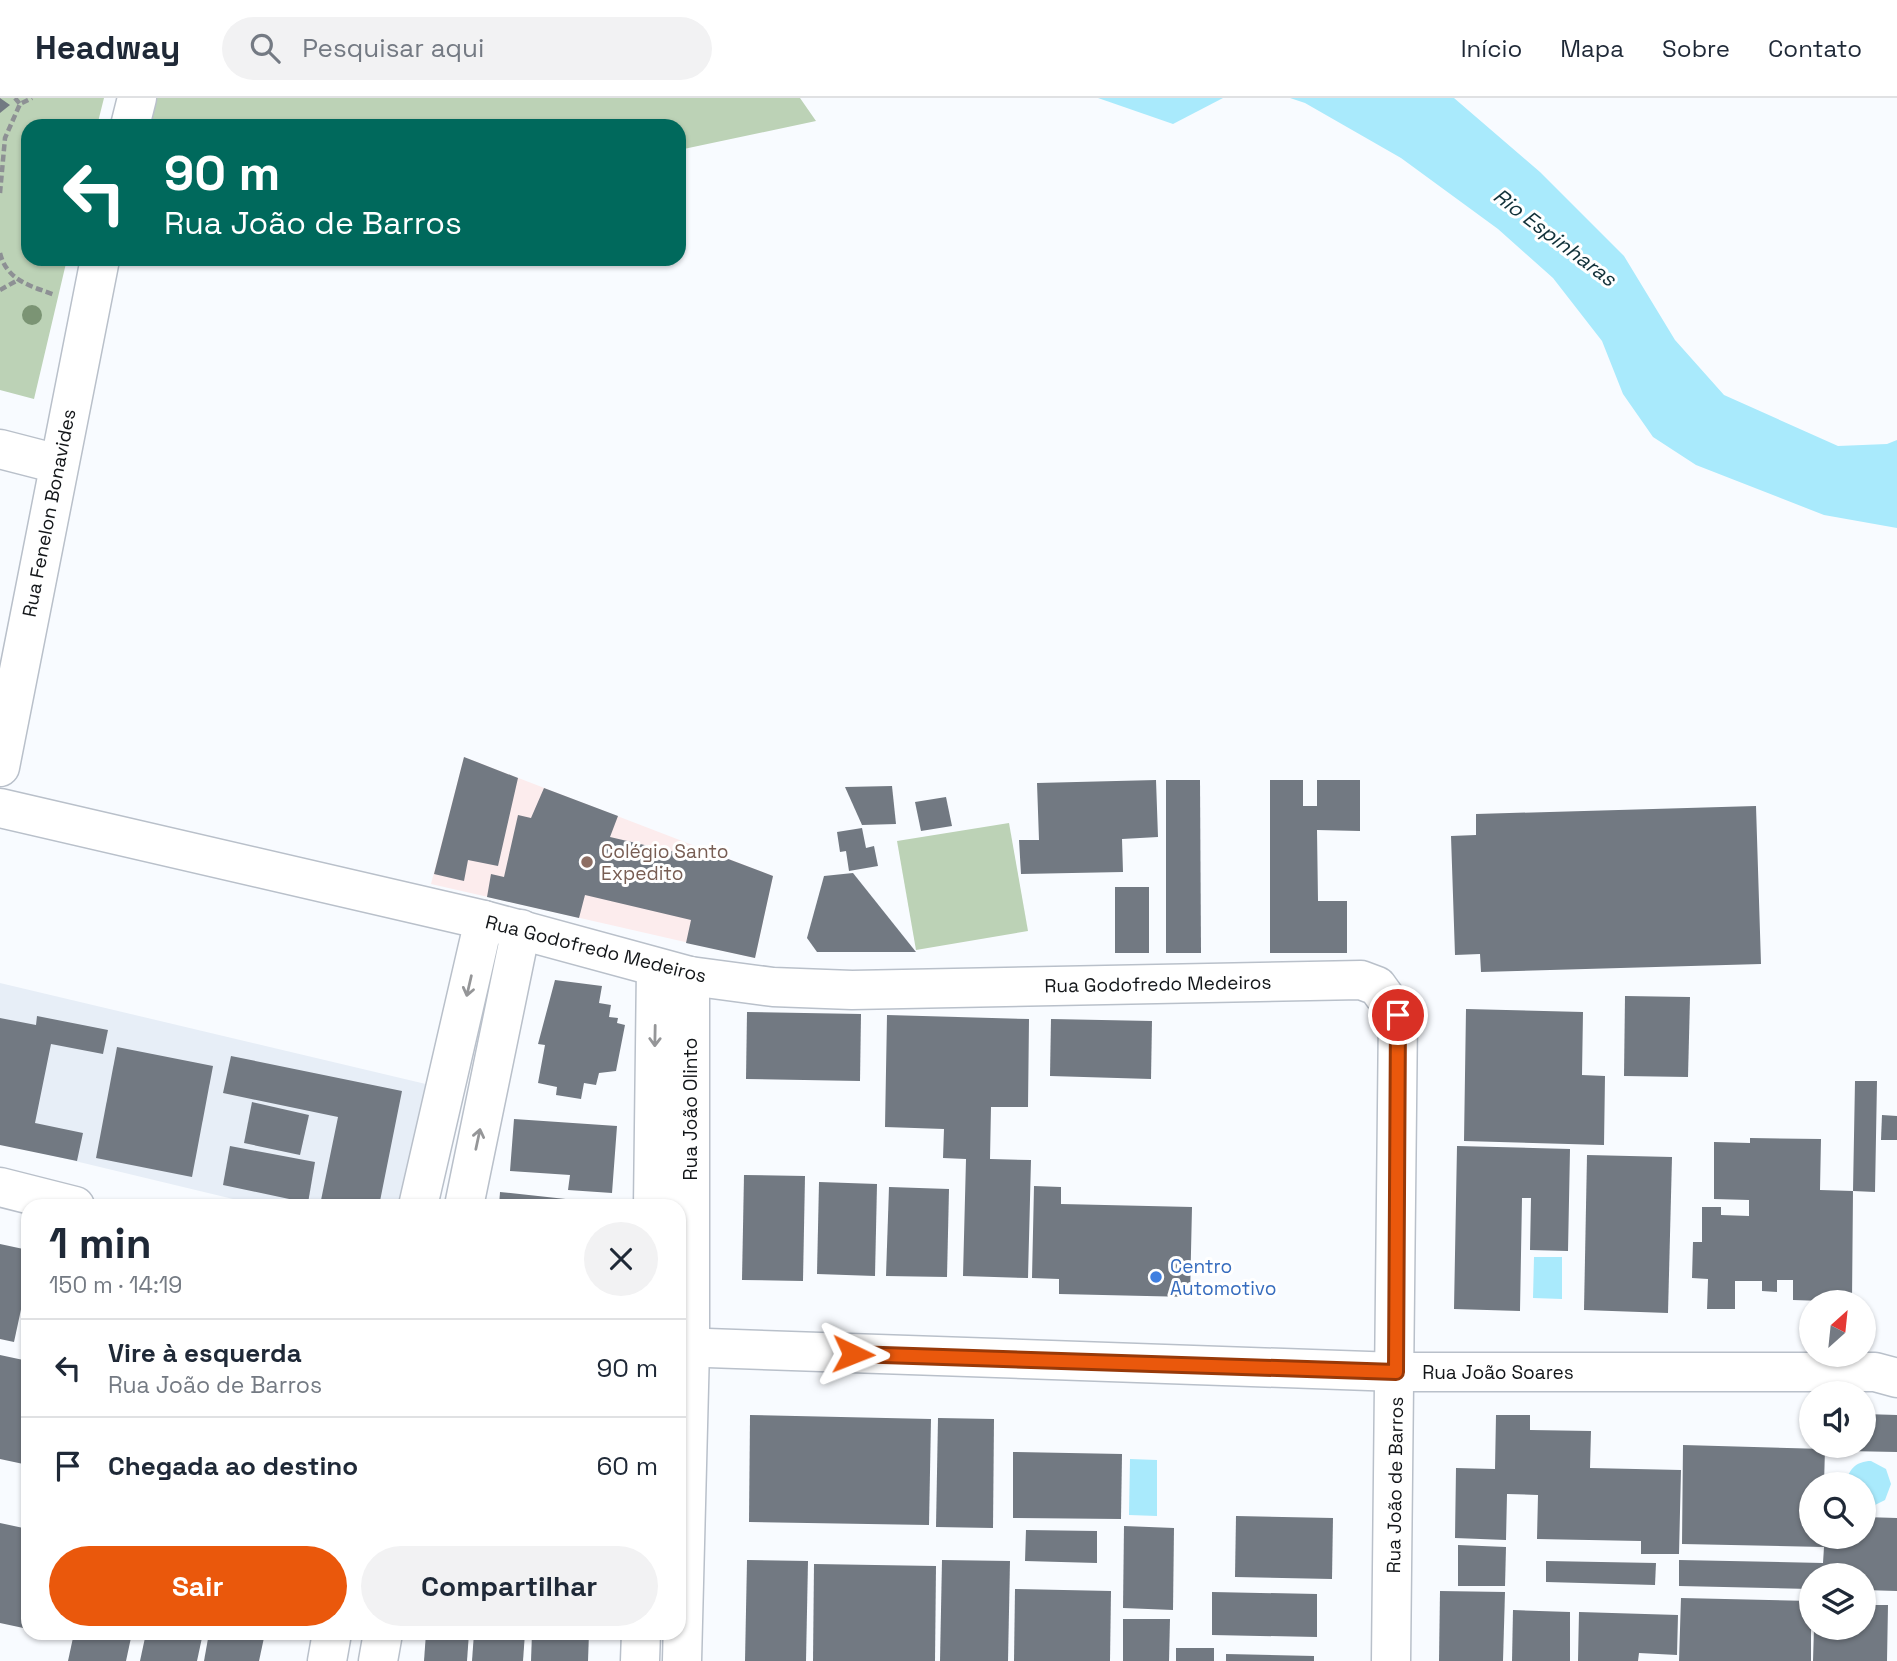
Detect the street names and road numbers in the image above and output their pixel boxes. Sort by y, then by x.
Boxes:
street label: Rua Fenelon Bonavides [17,407,81,619]
street label: Rua Godofredo Medeiros [483,909,709,989]
street label: Rua Godofredo Medeiros [1044,970,1272,998]
street label: Rua João Olinto [678,1038,703,1180]
street label: Rua João Soares [1422,1360,1574,1385]
street label: Rua João de Barros [1381,1396,1409,1574]

